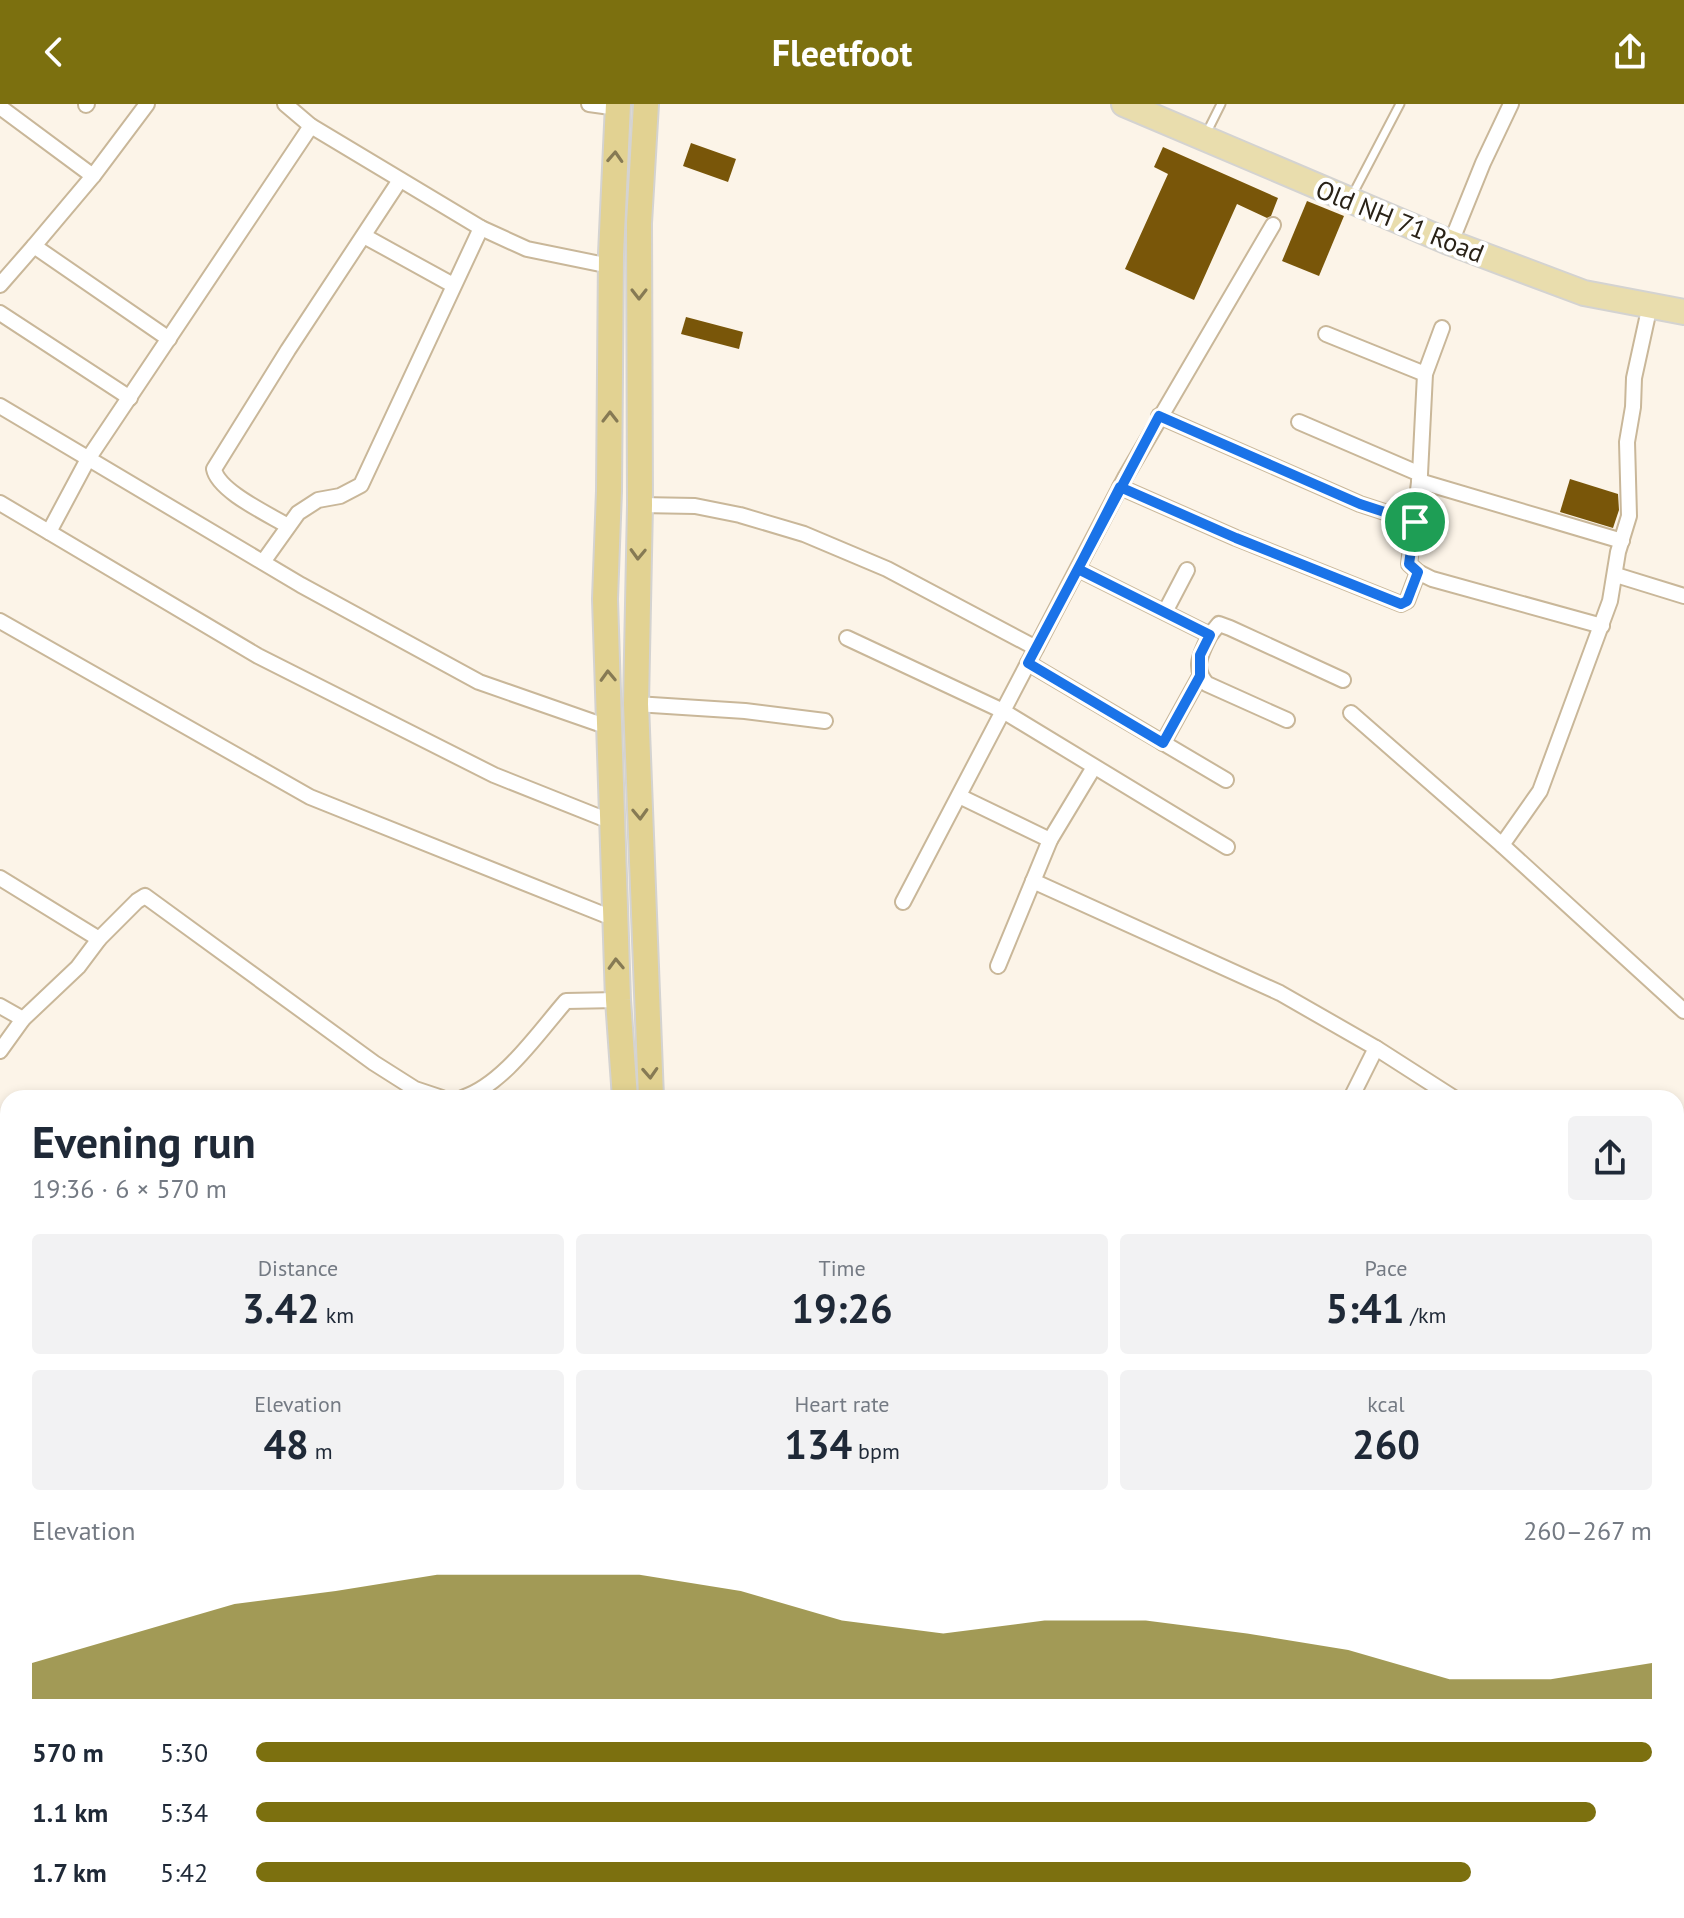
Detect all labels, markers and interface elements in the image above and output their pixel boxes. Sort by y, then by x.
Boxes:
text: Fleetfoot [772,29,912,76]
icon: back [32,30,76,74]
icon: share [1608,30,1652,74]
one-way arrow [607,150,624,163]
street label: Old NH 71 Road [1311,172,1489,270]
one-way arrow [630,288,648,301]
one-way arrow [601,410,619,423]
pin [1381,488,1449,556]
icon: arrive [1393,500,1437,544]
one-way arrow [630,548,647,561]
one-way arrow [599,670,616,682]
one-way arrow [631,808,648,821]
one-way arrow [608,957,625,970]
one-way arrow [641,1068,658,1080]
text: Evening run [32,1113,256,1170]
button: share [1568,1116,1652,1200]
text: 19:36 · 6 × 570 m [32,1172,227,1205]
text: Distance [258,1254,338,1282]
text: Time [818,1254,866,1282]
text: Pace [1364,1254,1408,1282]
text: 3.42 [242,1282,320,1334]
text: 19:26 [791,1282,893,1334]
text: 5:41 [1326,1282,1404,1334]
text: km [320,1301,354,1329]
text: /km [1404,1301,1446,1329]
text: Elevation [254,1390,342,1418]
text: Heart rate [794,1390,890,1418]
text: kcal [1367,1390,1405,1418]
text: 48 [263,1418,309,1470]
text: 134 [784,1418,852,1470]
text: 260 [1352,1418,1420,1470]
text: m [309,1437,333,1465]
text: bpm [852,1437,900,1465]
text: Elevation [32,1514,136,1547]
text: 260–267 m [1523,1514,1652,1547]
text: 570 m [32,1736,104,1769]
text: 5:30 [160,1736,208,1769]
text: 1.1 km [32,1796,108,1829]
text: 5:34 [160,1796,208,1829]
text: 1.7 km [32,1856,107,1889]
text: 5:42 [160,1856,208,1889]

